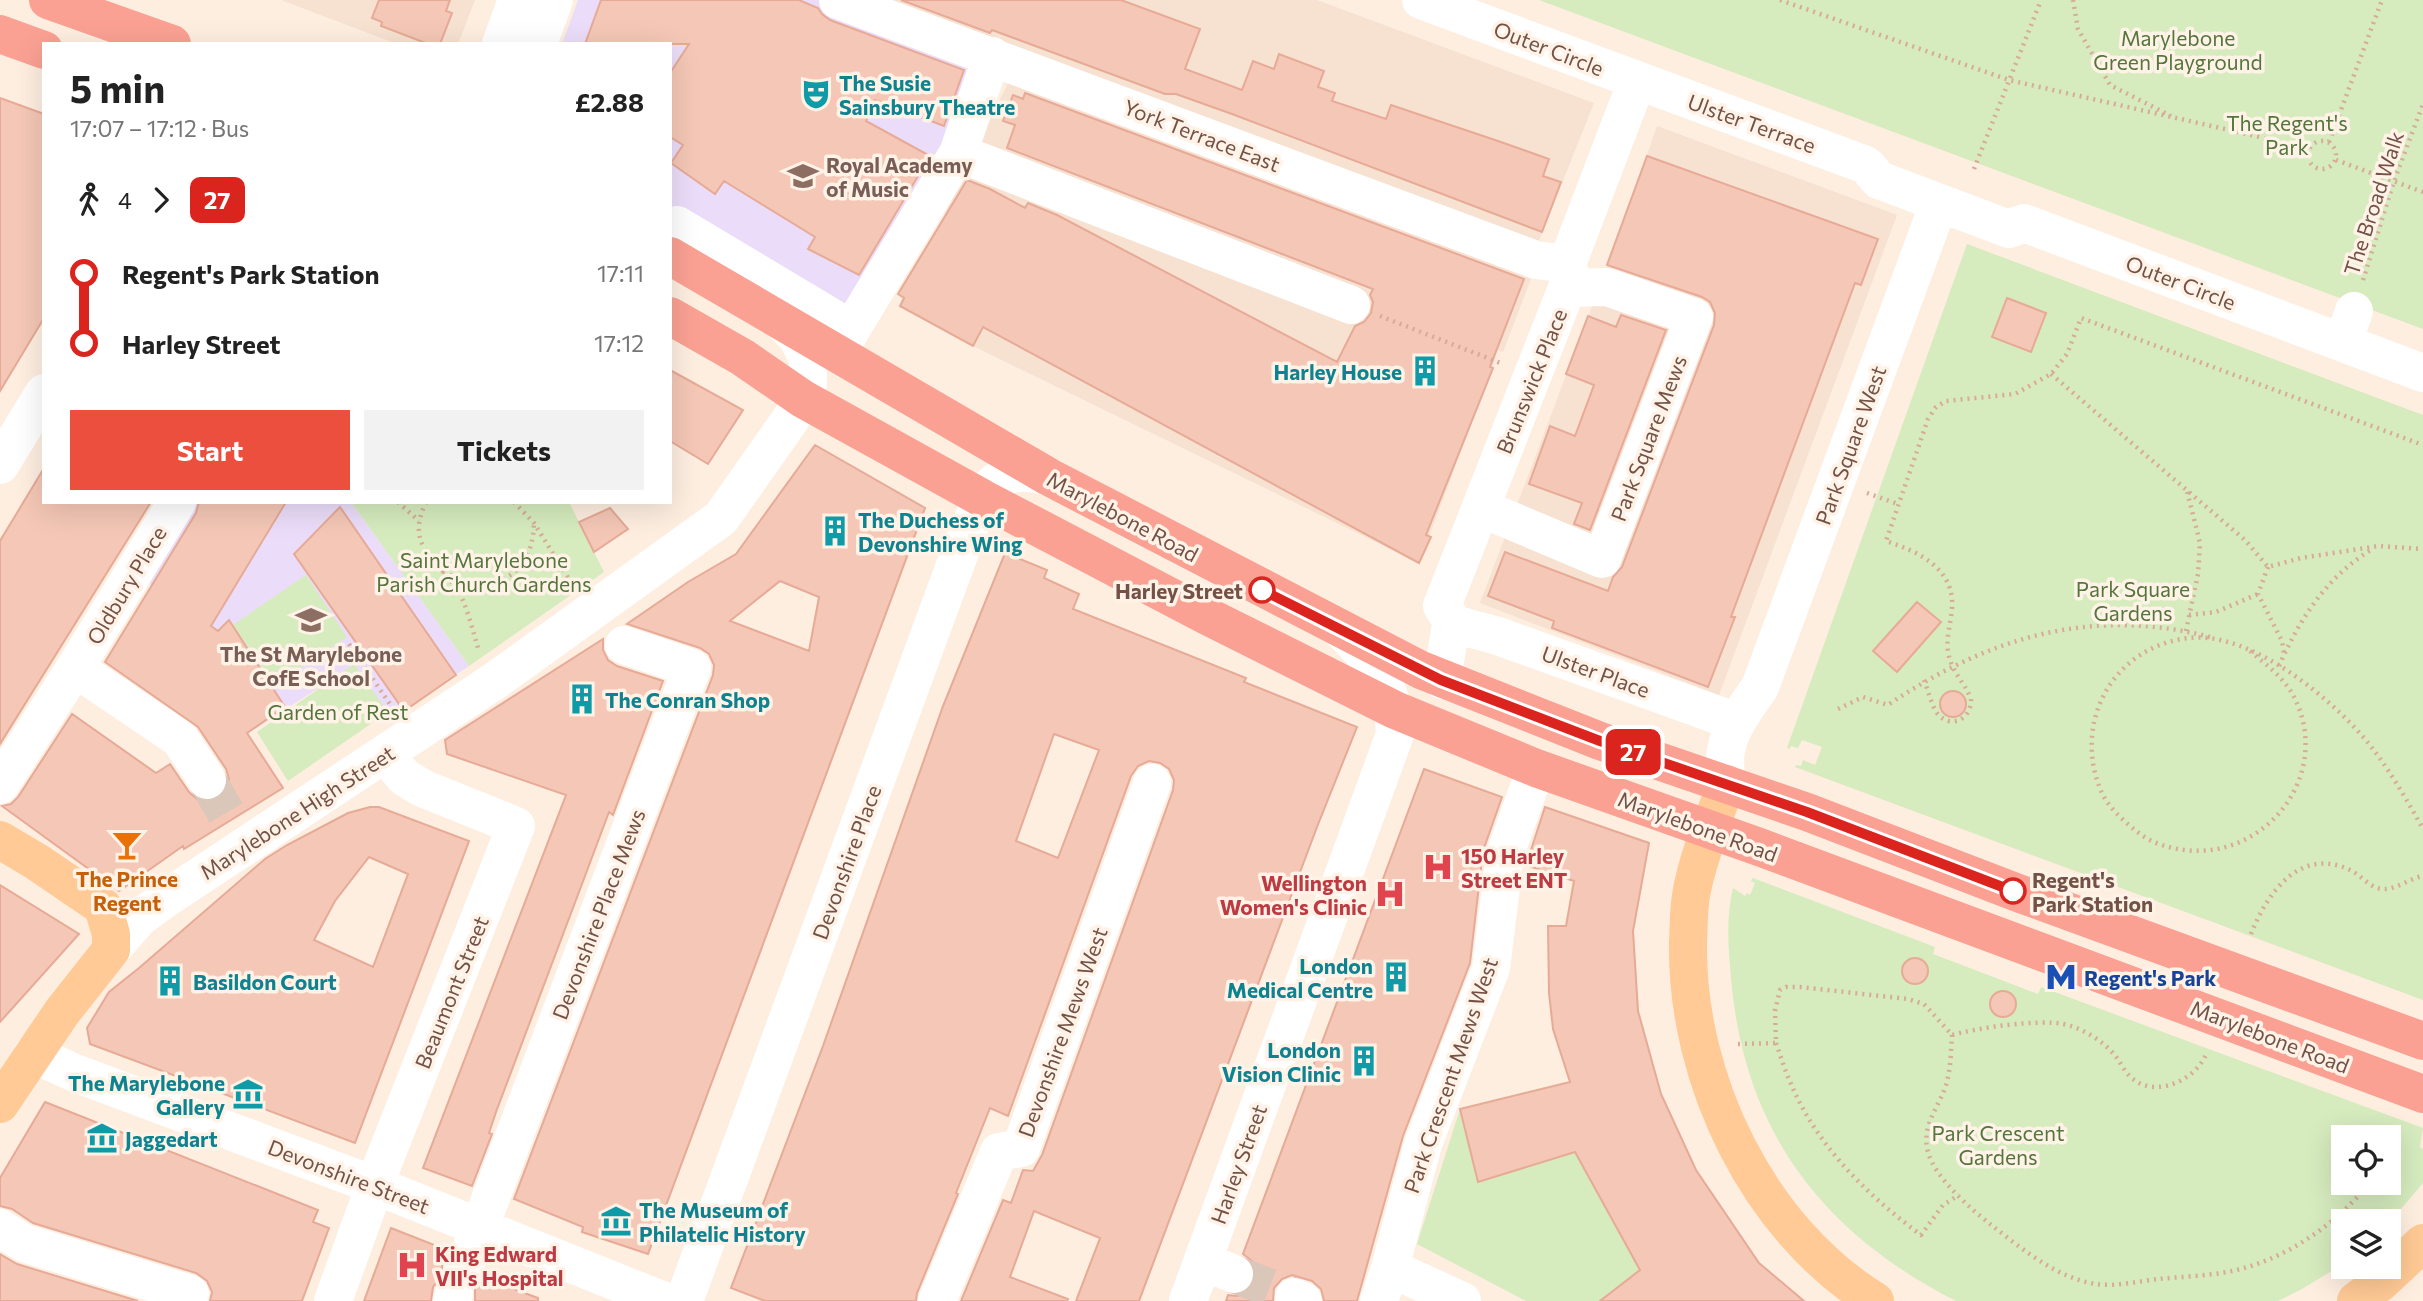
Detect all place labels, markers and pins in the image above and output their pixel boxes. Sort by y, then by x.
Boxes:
place label: The Susie Sainsbury Theatre [839,70,1015,119]
theatre icon: The Susie Sainsbury Theatre [799,77,833,111]
place label: Royal Academy of Music [826,152,973,201]
school or university icon: Royal Academy of Music [786,159,820,193]
building icon: Harley House [1408,354,1442,388]
place label: Harley House [1273,359,1402,384]
place label: The Duchess of Devonshire Wing [858,507,1023,556]
building icon: The Duchess of Devonshire Wing [818,514,852,548]
marker: Harley Street [1249,577,1275,603]
place label: Harley Street [1115,578,1243,603]
school or university icon: The St Marylebone CofE School [294,603,328,637]
place label: The St Marylebone CofE School [220,641,402,690]
building icon: The Conran Shop [565,682,599,716]
place label: The Conran Shop [605,687,770,712]
bar icon: The Prince Regent [110,828,144,862]
place label: 150 Harley Street ENT [1461,843,1568,892]
hospital icon: 150 Harley Street ENT [1421,850,1455,884]
place label: The Prince Regent [76,866,178,915]
place label: Regent's Park Station [2032,867,2153,916]
place label: Wellington Women's Clinic [1220,870,1367,919]
hospital icon: Wellington Women's Clinic [1373,877,1407,911]
marker: Regent's Park Station [2000,878,2026,904]
place label: London Medical Centre [1227,953,1373,1002]
building icon: London Medical Centre [1379,960,1413,994]
metro station icon: Regent's Park [2044,960,2078,994]
building icon: Basildon Court [153,964,187,998]
place label: Regent's Park [2084,965,2216,990]
place label: Basildon Court [193,969,337,994]
place label: London Vision Clinic [1222,1037,1341,1086]
building icon: London Vision Clinic [1347,1044,1381,1078]
place label: The Marylebone Gallery [68,1070,225,1119]
museum icon: The Marylebone Gallery [231,1077,265,1111]
museum icon: Jaggedart [85,1121,119,1155]
place label: Jaggedart [125,1126,218,1151]
place label: The Museum of Philatelic History [639,1197,806,1246]
museum icon: The Museum of Philatelic History [599,1204,633,1238]
place label: King Edward VII's Hospital [435,1241,563,1290]
hospital icon: King Edward VII's Hospital [395,1248,429,1282]

